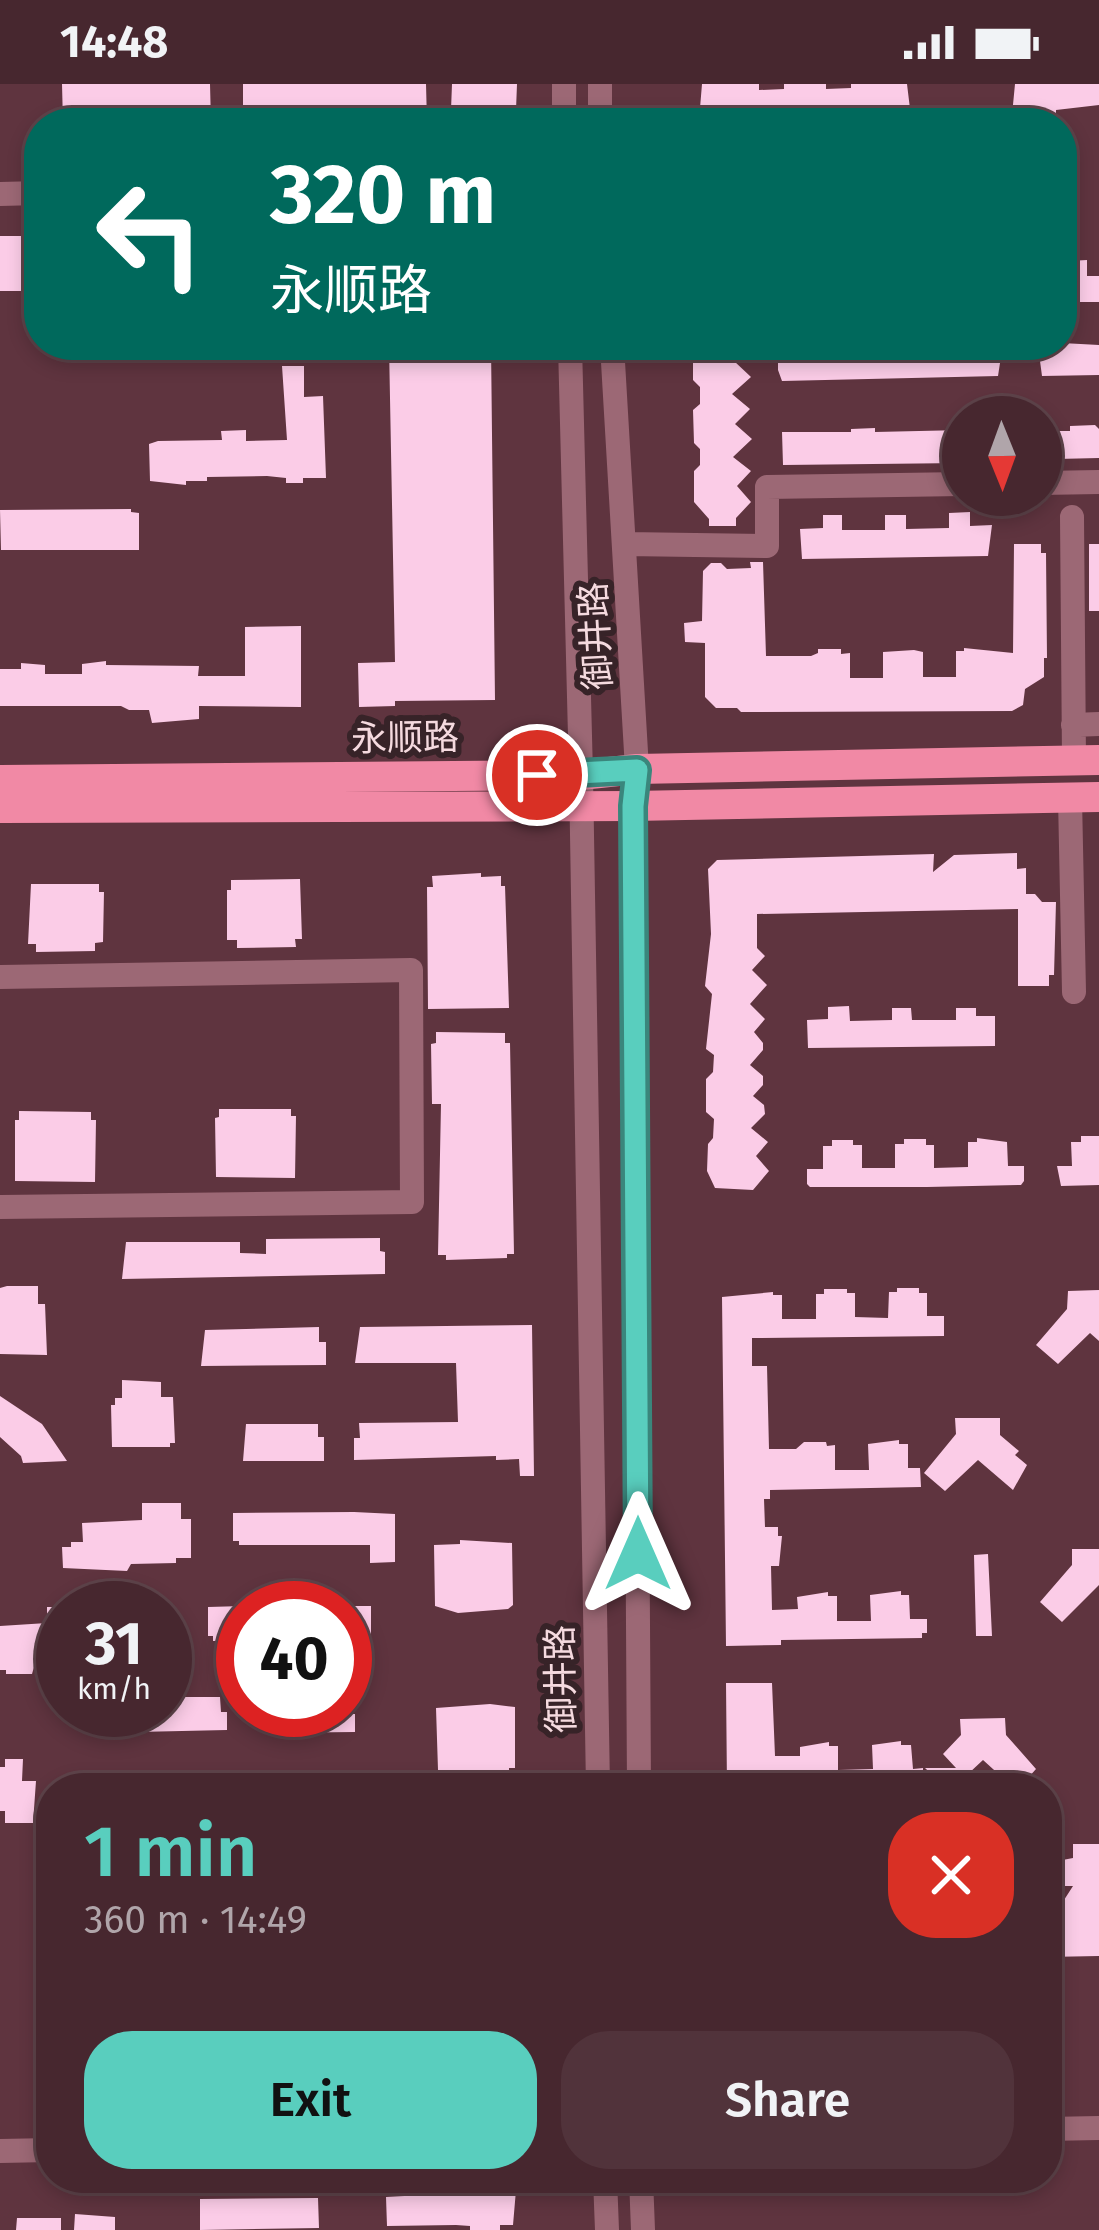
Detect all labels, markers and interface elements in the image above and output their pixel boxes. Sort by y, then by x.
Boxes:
text: 14:48 [60,15,168,69]
text: 320 m [270,144,496,245]
icon: left [72,156,228,312]
text: 永顺路 [270,259,432,323]
north arrow [942,396,1062,516]
map controls [942,396,1062,516]
street label: 御井路 [571,581,621,691]
street label: 永顺路 [351,715,459,761]
pin [486,724,588,826]
icon: arrive [504,742,570,808]
position arrow [575,1491,701,1617]
speed limit sign: 40 [216,1581,372,1737]
text: 31 [85,1608,143,1680]
street label: 御井路 [538,1625,584,1733]
text: km/h [77,1671,151,1707]
text: 1 min [84,1809,257,1895]
button: close [888,1812,1014,1938]
text: 360 m · 14:49 [84,1897,307,1943]
button: Exit [84,2031,537,2169]
button: Share [561,2031,1014,2169]

